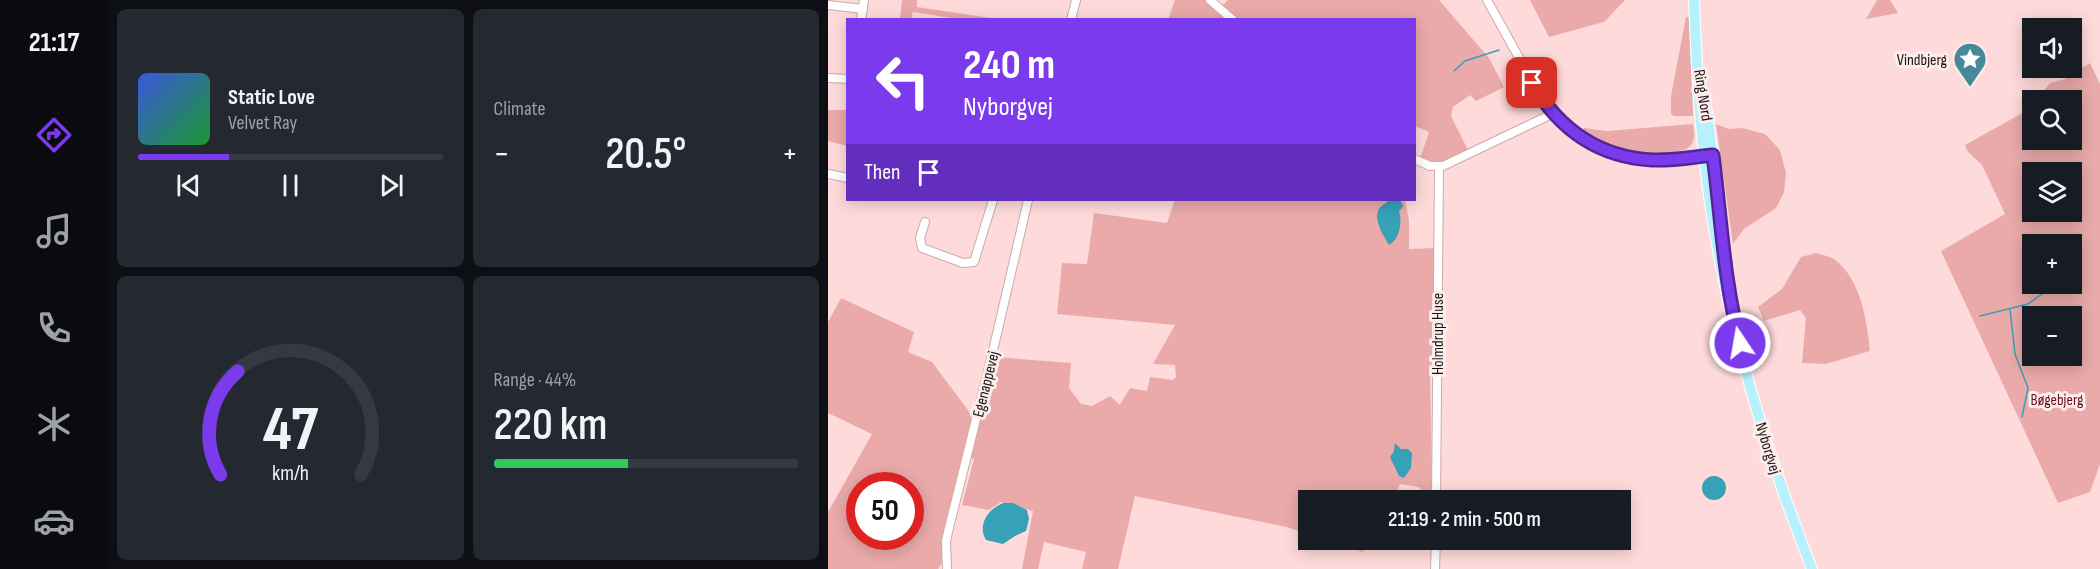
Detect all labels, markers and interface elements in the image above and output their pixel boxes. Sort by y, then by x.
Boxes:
map controls [2022,18,2082,366]
button: sound [2022,18,2082,78]
text: 21:17 [29,27,79,59]
text: 240 m [963,40,1055,91]
place icon: Vindbjerg [1952,41,1988,88]
icon: left [864,42,942,120]
place label: Vindbjerg [1897,51,1947,70]
pin [1506,57,1557,108]
icon: arrive [1515,66,1548,99]
street label: Ring Nord [1689,68,1716,122]
text: Static Love [228,84,315,111]
button: search [2022,90,2082,150]
text: Nyborgvej [963,91,1053,123]
text: Climate [494,97,546,121]
text: Velvet Ray [228,111,297,135]
icon: directions [33,114,75,156]
text: 20.5° [605,127,686,182]
text: − [494,134,510,174]
text: + [782,134,798,174]
icon: arrive [912,156,945,189]
text: Then [864,159,900,186]
button: layers [2022,162,2082,222]
icon: previous [172,169,205,202]
icon: pause [274,169,307,202]
icon: next [375,169,408,202]
icon: music [33,210,75,252]
button: + [2022,234,2082,294]
street label: Holmdrup Huse [1429,293,1448,375]
button: − [2022,306,2082,366]
icon: phone [33,307,75,349]
position arrow [1708,311,1772,375]
street label: Egenappevej [969,349,1004,419]
text: Range · 44% [494,368,576,392]
park label: Bøgebjerg [2031,391,2083,410]
text: 47 [263,393,319,468]
text: 220 km [494,398,608,453]
icon: climate [33,403,75,445]
street label: Nyborgvej [1751,420,1784,477]
text: km/h [272,461,309,486]
speed limit sign: 50 [846,472,924,550]
icon: car [33,500,75,542]
text: 21:19 · 2 min · 500 m [1388,506,1541,533]

